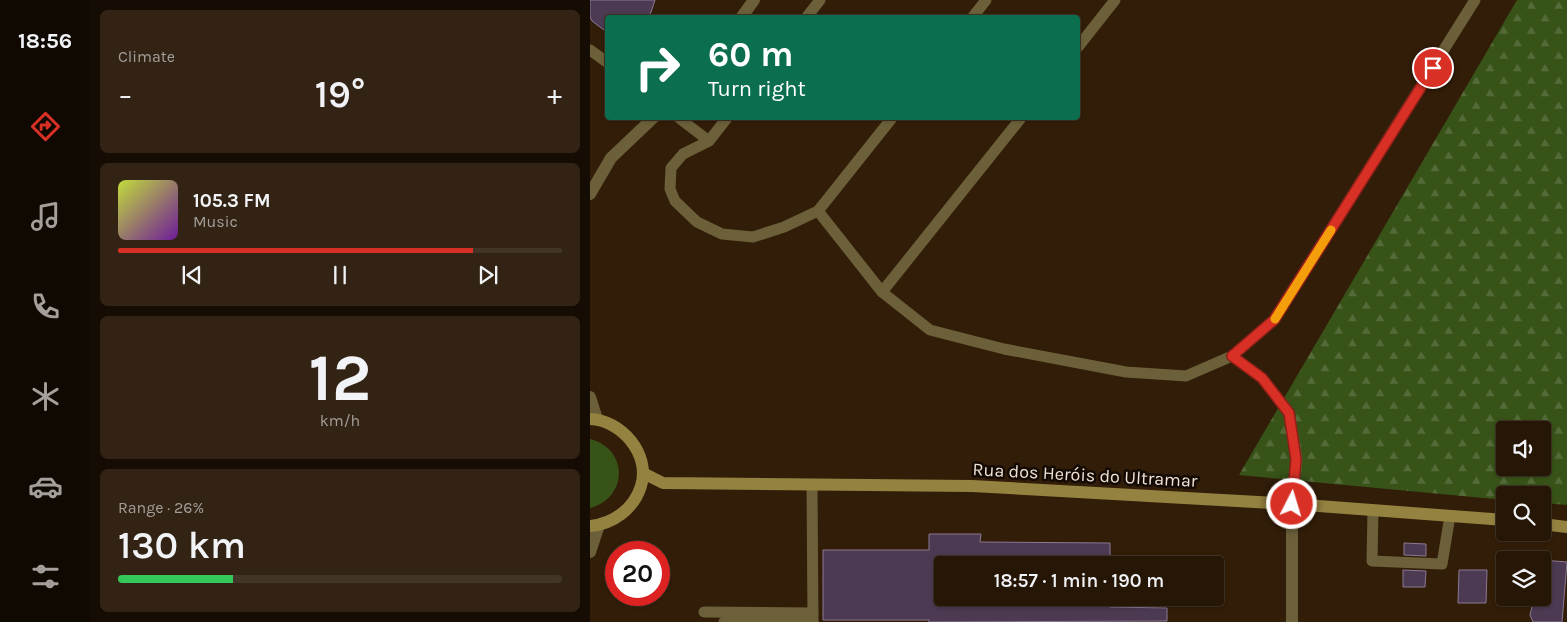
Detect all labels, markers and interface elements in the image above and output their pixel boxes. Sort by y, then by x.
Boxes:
text: 18:56 [18,28,72,54]
text: 60 m [708,34,793,75]
icon: right [625,35,690,100]
text: Climate [118,47,175,66]
pin [1412,47,1454,89]
icon: arrive [1419,54,1447,82]
text: 19° [315,72,365,117]
text: Turn right [708,76,806,102]
text: − [118,78,133,111]
text: + [547,78,562,111]
icon: directions [28,109,63,144]
text: 105.3 FM [193,190,271,212]
icon: music [28,199,63,234]
text: Music [193,212,238,231]
icon: previous [178,261,206,289]
icon: pause [326,261,354,289]
icon: next [474,261,502,289]
icon: phone [28,289,63,324]
text: 12 [309,340,371,416]
icon: climate [28,379,63,414]
text: km/h [320,411,360,430]
map controls [1496,421,1551,606]
button: sound [1496,421,1551,476]
street label: Rua dos Heróis do Ultramar [972,458,1198,492]
icon: car [28,469,63,504]
position arrow [1265,477,1317,529]
button: search [1496,486,1551,541]
text: Range · 26% [118,498,204,517]
text: 130 km [118,523,246,568]
speed limit sign: 20 [605,541,670,606]
button: layers [1496,551,1551,606]
icon: filters [28,559,63,594]
text: 18:57 · 1 min · 190 m [994,570,1164,592]

